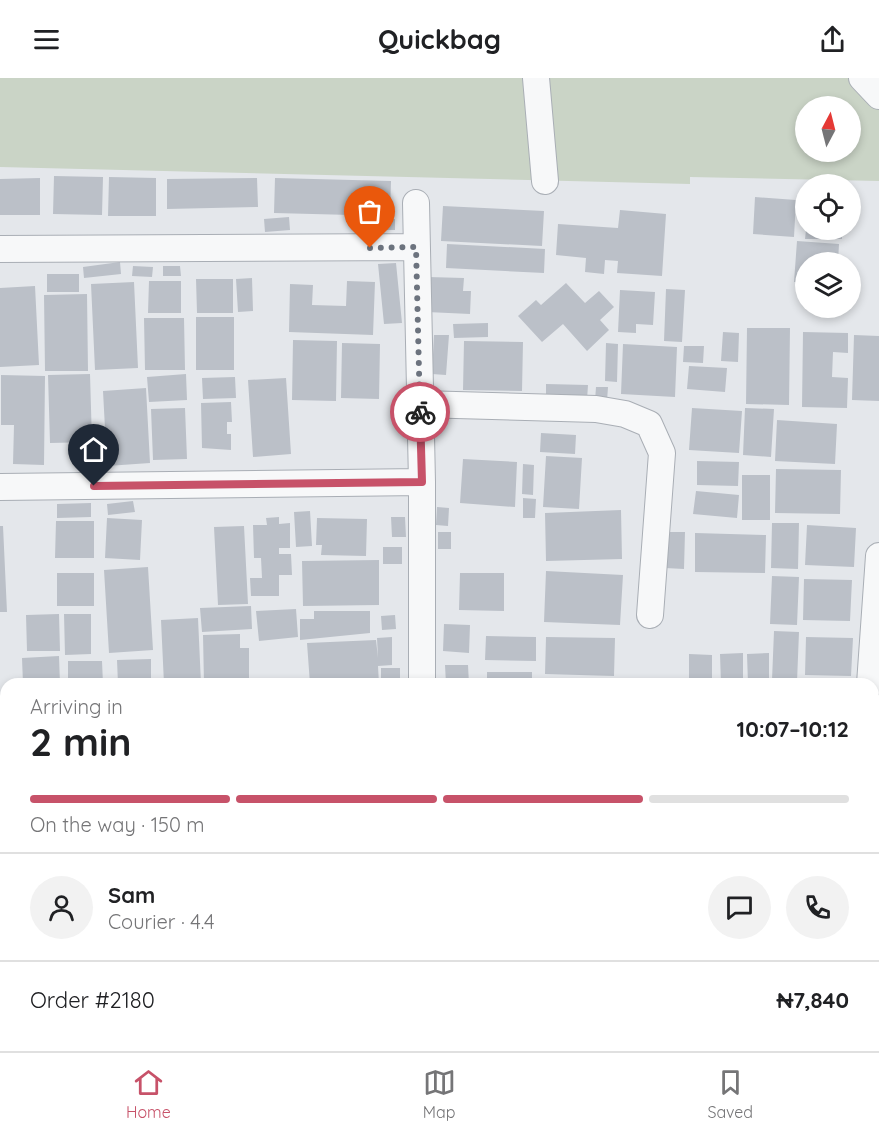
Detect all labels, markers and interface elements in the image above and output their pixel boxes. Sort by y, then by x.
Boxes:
text: Quickbag [378,22,501,56]
icon: menu [30,23,63,56]
icon: share [816,23,849,56]
north arrow [795,96,861,162]
map controls [795,96,861,318]
button: locate [795,174,861,240]
pin [344,186,395,248]
icon: bag [353,195,386,228]
button: layers [795,252,861,318]
courier [390,382,450,442]
icon: bike [404,396,437,429]
pin [68,424,119,486]
icon: home [77,433,110,466]
text: Arriving in [30,694,123,719]
text: 10:07–10:12 [737,715,849,743]
text: 2 min [30,717,132,766]
text: On the way · 150 m [30,812,205,837]
button: person [30,876,93,939]
button: chat [708,876,771,939]
button: phone [786,876,849,939]
text: Sam [108,881,155,909]
text: Courier · 4.4 [108,909,214,934]
text: Order #2180 [30,986,155,1014]
text: ₦7,840 [777,986,849,1014]
tab: Home [126,1066,171,1122]
tab: Map [423,1066,456,1122]
tab: Saved [707,1066,753,1122]

